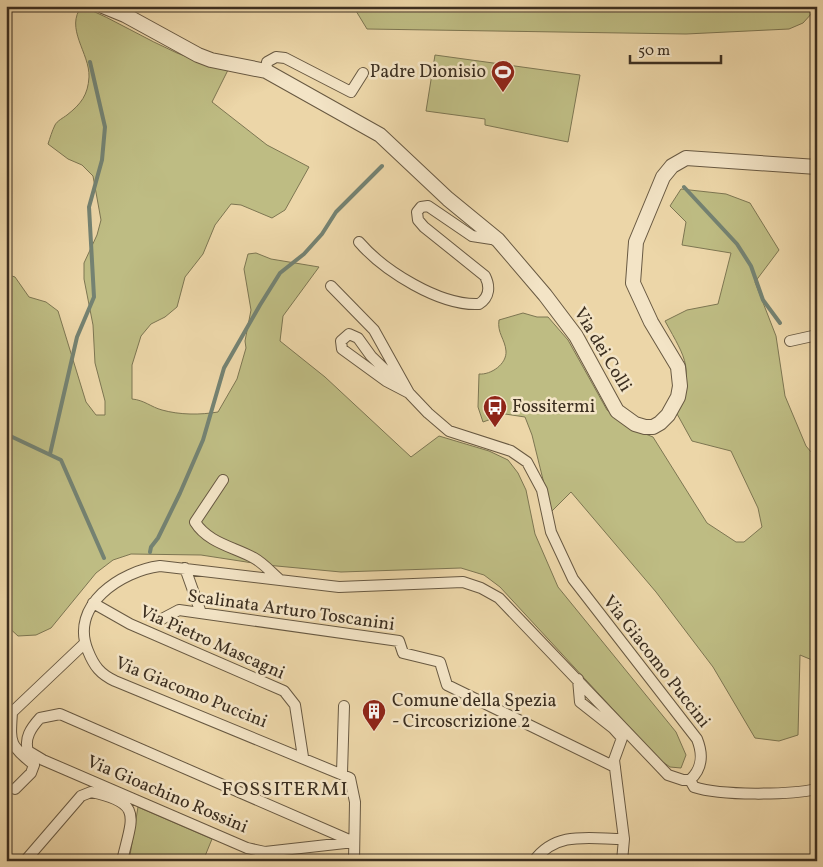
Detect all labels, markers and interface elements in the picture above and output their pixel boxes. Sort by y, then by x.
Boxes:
scale bar [630,32,722,64]
text: 50 m [638,41,670,62]
sports icon: Padre Dionisio [490,59,516,93]
place label: Padre Dionisio [370,60,486,85]
street label: Via dei Colli [567,303,637,397]
bus stop icon: Fossitermi [482,394,508,428]
place label: Fossitermi [512,395,595,420]
street label: Scalinata Arturo Toscanini [186,584,396,638]
street label: Via Giacomo Puccini [596,590,716,734]
street label: Via Pietro Mascagni [135,600,289,686]
street label: Via Giacomo Puccini [111,651,271,735]
place label: Comune della Spezia - Circoscrizione 2 [392,689,557,735]
building icon: Comune della Spezia - Circoscrizione 2 [361,698,387,732]
street label: Via Gioachino Rossini [83,750,251,840]
district label: FOSSITERMI [221,776,349,804]

